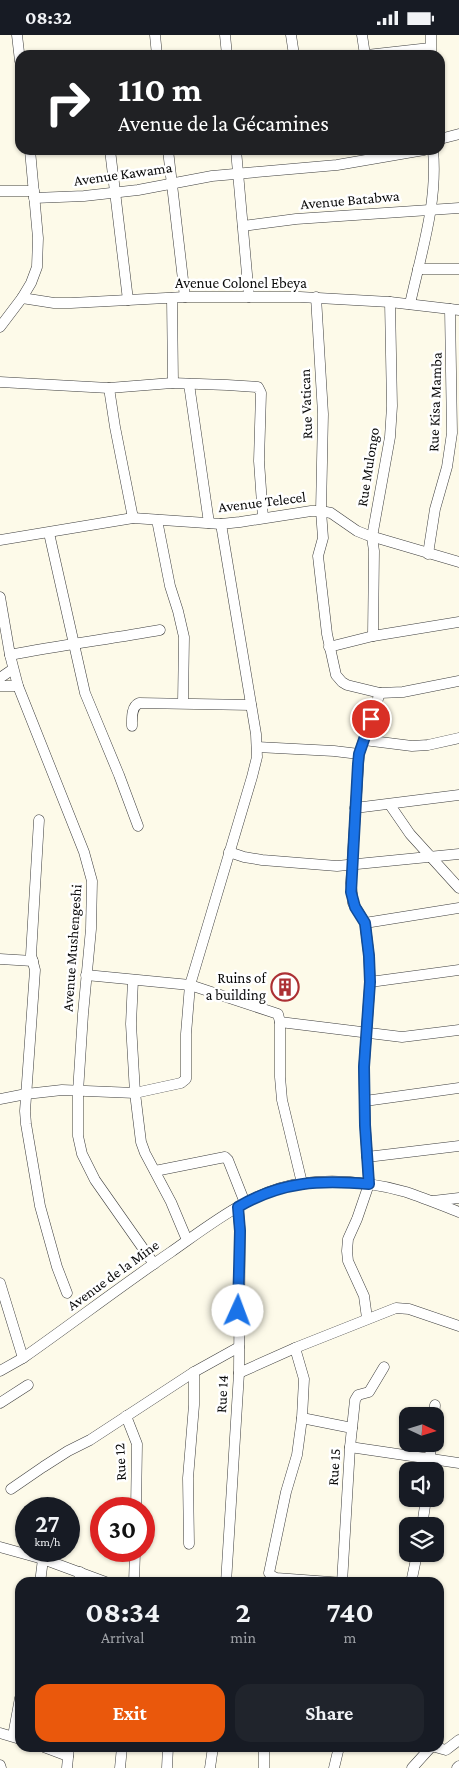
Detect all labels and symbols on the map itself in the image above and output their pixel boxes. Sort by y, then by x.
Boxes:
street label: Avenue Kawama [73,159,173,189]
street label: Avenue Batabwa [300,188,400,212]
street label: Avenue Colonel Ebeya [175,275,307,292]
street label: Rue Kisa Mamba [425,352,445,452]
street label: Rue Vatican [297,369,315,439]
street label: Rue Mulongo [354,426,383,508]
street label: Avenue Telecel [217,489,307,515]
pin [350,698,392,740]
street label: Avenue Mushengeshi [60,884,85,1012]
place label: Ruins of a building [206,970,268,1004]
building icon: Ruins of a building [270,972,300,1002]
street label: Avenue de la Mine [64,1236,162,1314]
position arrow [211,1284,263,1336]
street label: Rue 14 [213,1375,231,1413]
north arrow [399,1407,444,1453]
street label: Rue 12 [111,1443,129,1481]
street label: Rue 15 [325,1448,343,1486]
speed limit sign: 30 [90,1497,155,1562]

